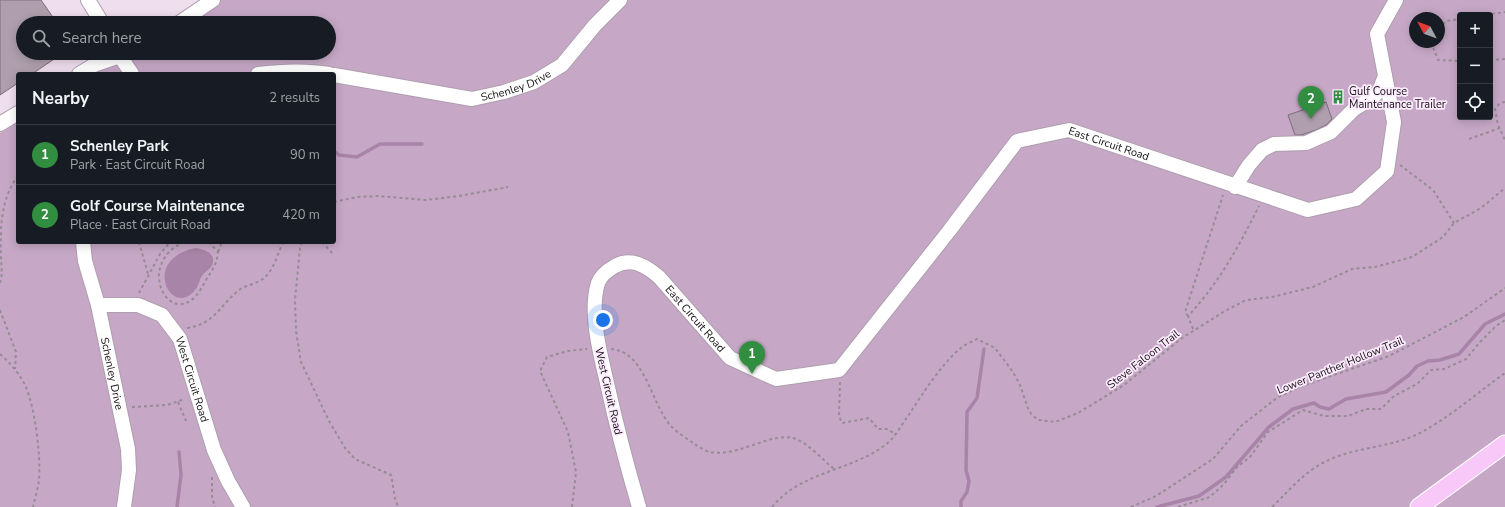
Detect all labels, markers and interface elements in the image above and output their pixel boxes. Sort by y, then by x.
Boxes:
north arrow [1409,12,1445,48]
map controls [1457,12,1493,120]
button: + [1457,12,1493,48]
search box [16,16,336,60]
icon: search [30,27,52,49]
text: Search here [62,28,142,48]
button: − [1457,48,1493,84]
street label: Schenley Drive [479,66,554,105]
place label: Gulf Course Maintenance Trailer [1349,84,1446,112]
button: locate [1457,84,1493,120]
pin: 2 [1298,86,1324,119]
text: Nearby [32,87,89,110]
text: 2 results [269,89,320,107]
building icon: Gulf Course Maintenance Trailer [1330,89,1346,105]
street label: East Circuit Road [1067,123,1151,164]
text: Schenley Park [70,136,168,156]
text: 1 [41,146,49,164]
text: 90 m [290,146,320,164]
text: Park · East Circuit Road [70,156,205,174]
text: Golf Course Maintenance [70,196,245,216]
text: 2 [41,206,49,224]
text: 420 m [282,206,320,224]
text: Place · East Circuit Road [70,216,211,234]
street label: East Circuit Road [662,282,728,355]
your location [593,310,613,330]
street label: Steve Faloon Trail [1104,326,1183,392]
street label: Lower Panther Hollow Trail [1275,333,1407,398]
street label: West Circuit Road [172,334,212,424]
street label: Schenley Drive [97,336,127,411]
pin: 1 [739,341,765,374]
street label: West Circuit Road [591,346,626,436]

